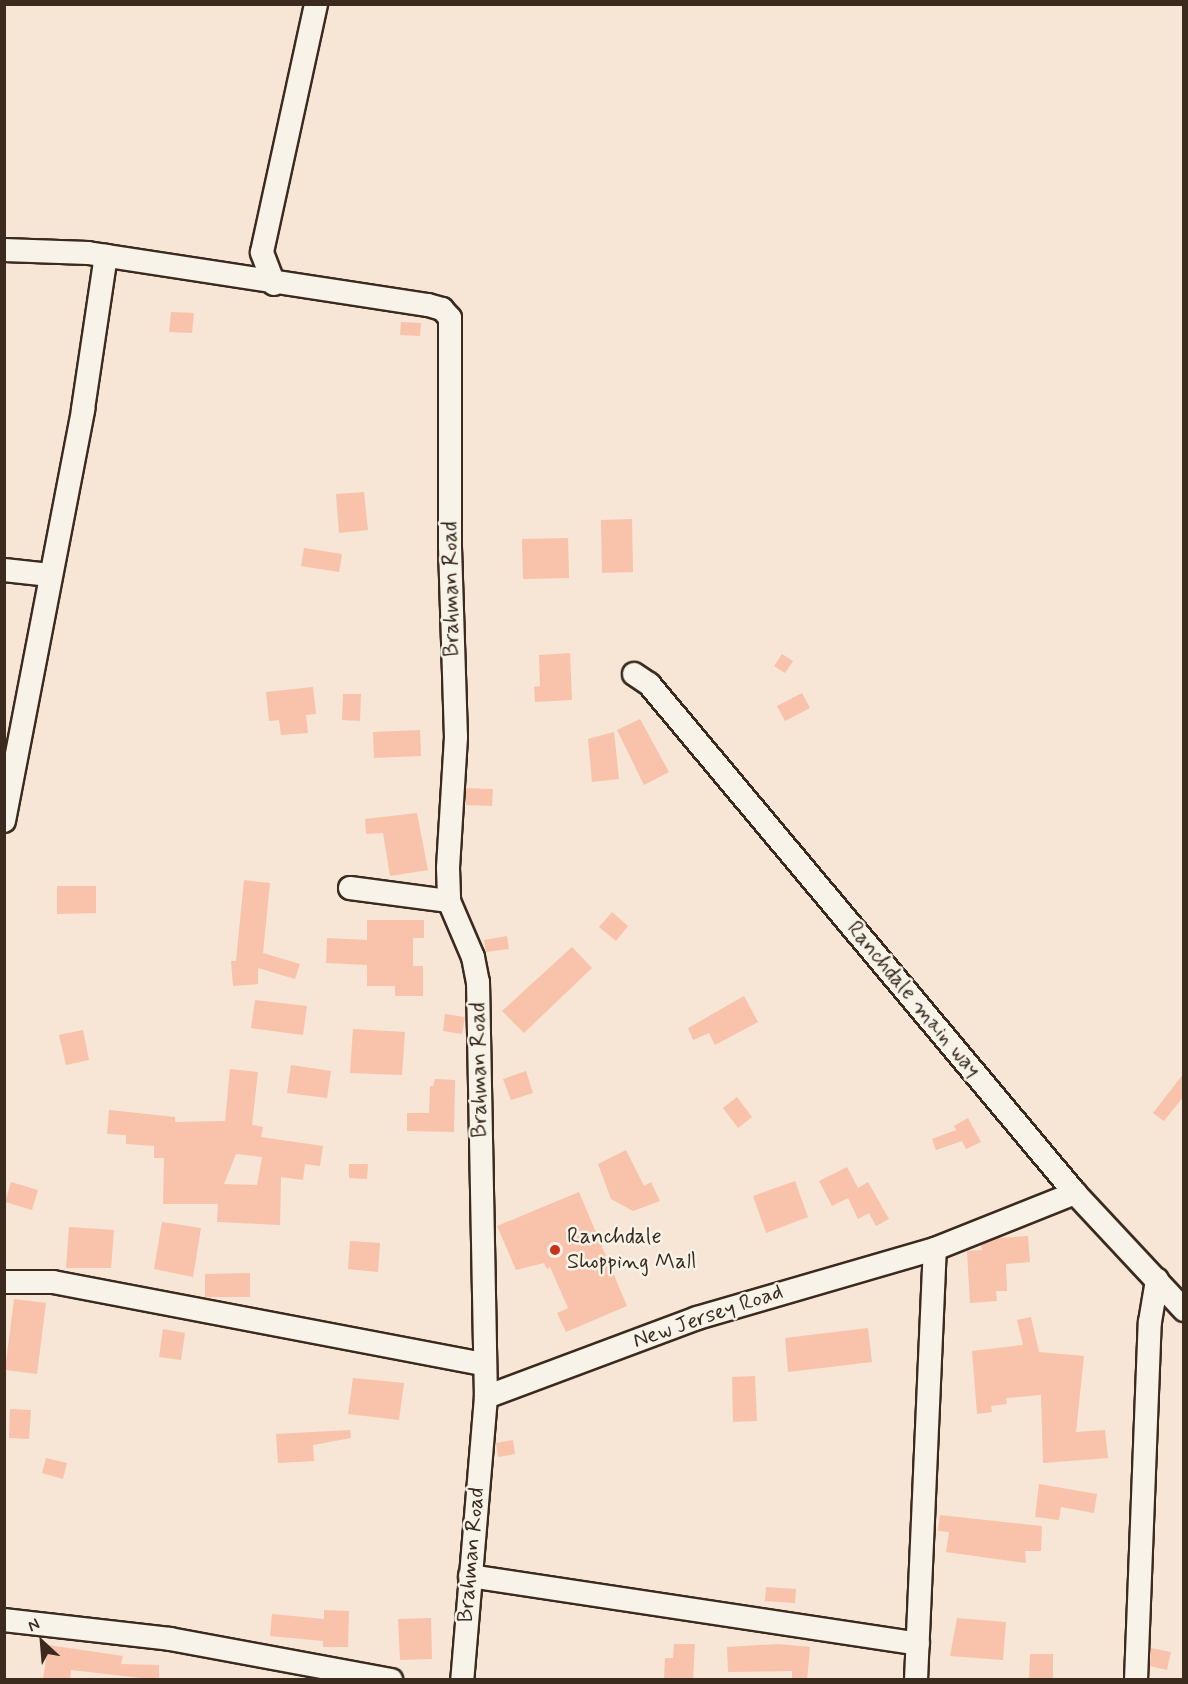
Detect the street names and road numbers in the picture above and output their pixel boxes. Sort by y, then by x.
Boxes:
street label: Brahman Road [438,521,466,657]
street label: Ranchdale main way [842,918,984,1082]
street label: Brahman Road [466,1002,494,1138]
street label: New Jersey Road [630,1279,786,1355]
street label: Brahman Road [453,1487,491,1623]

